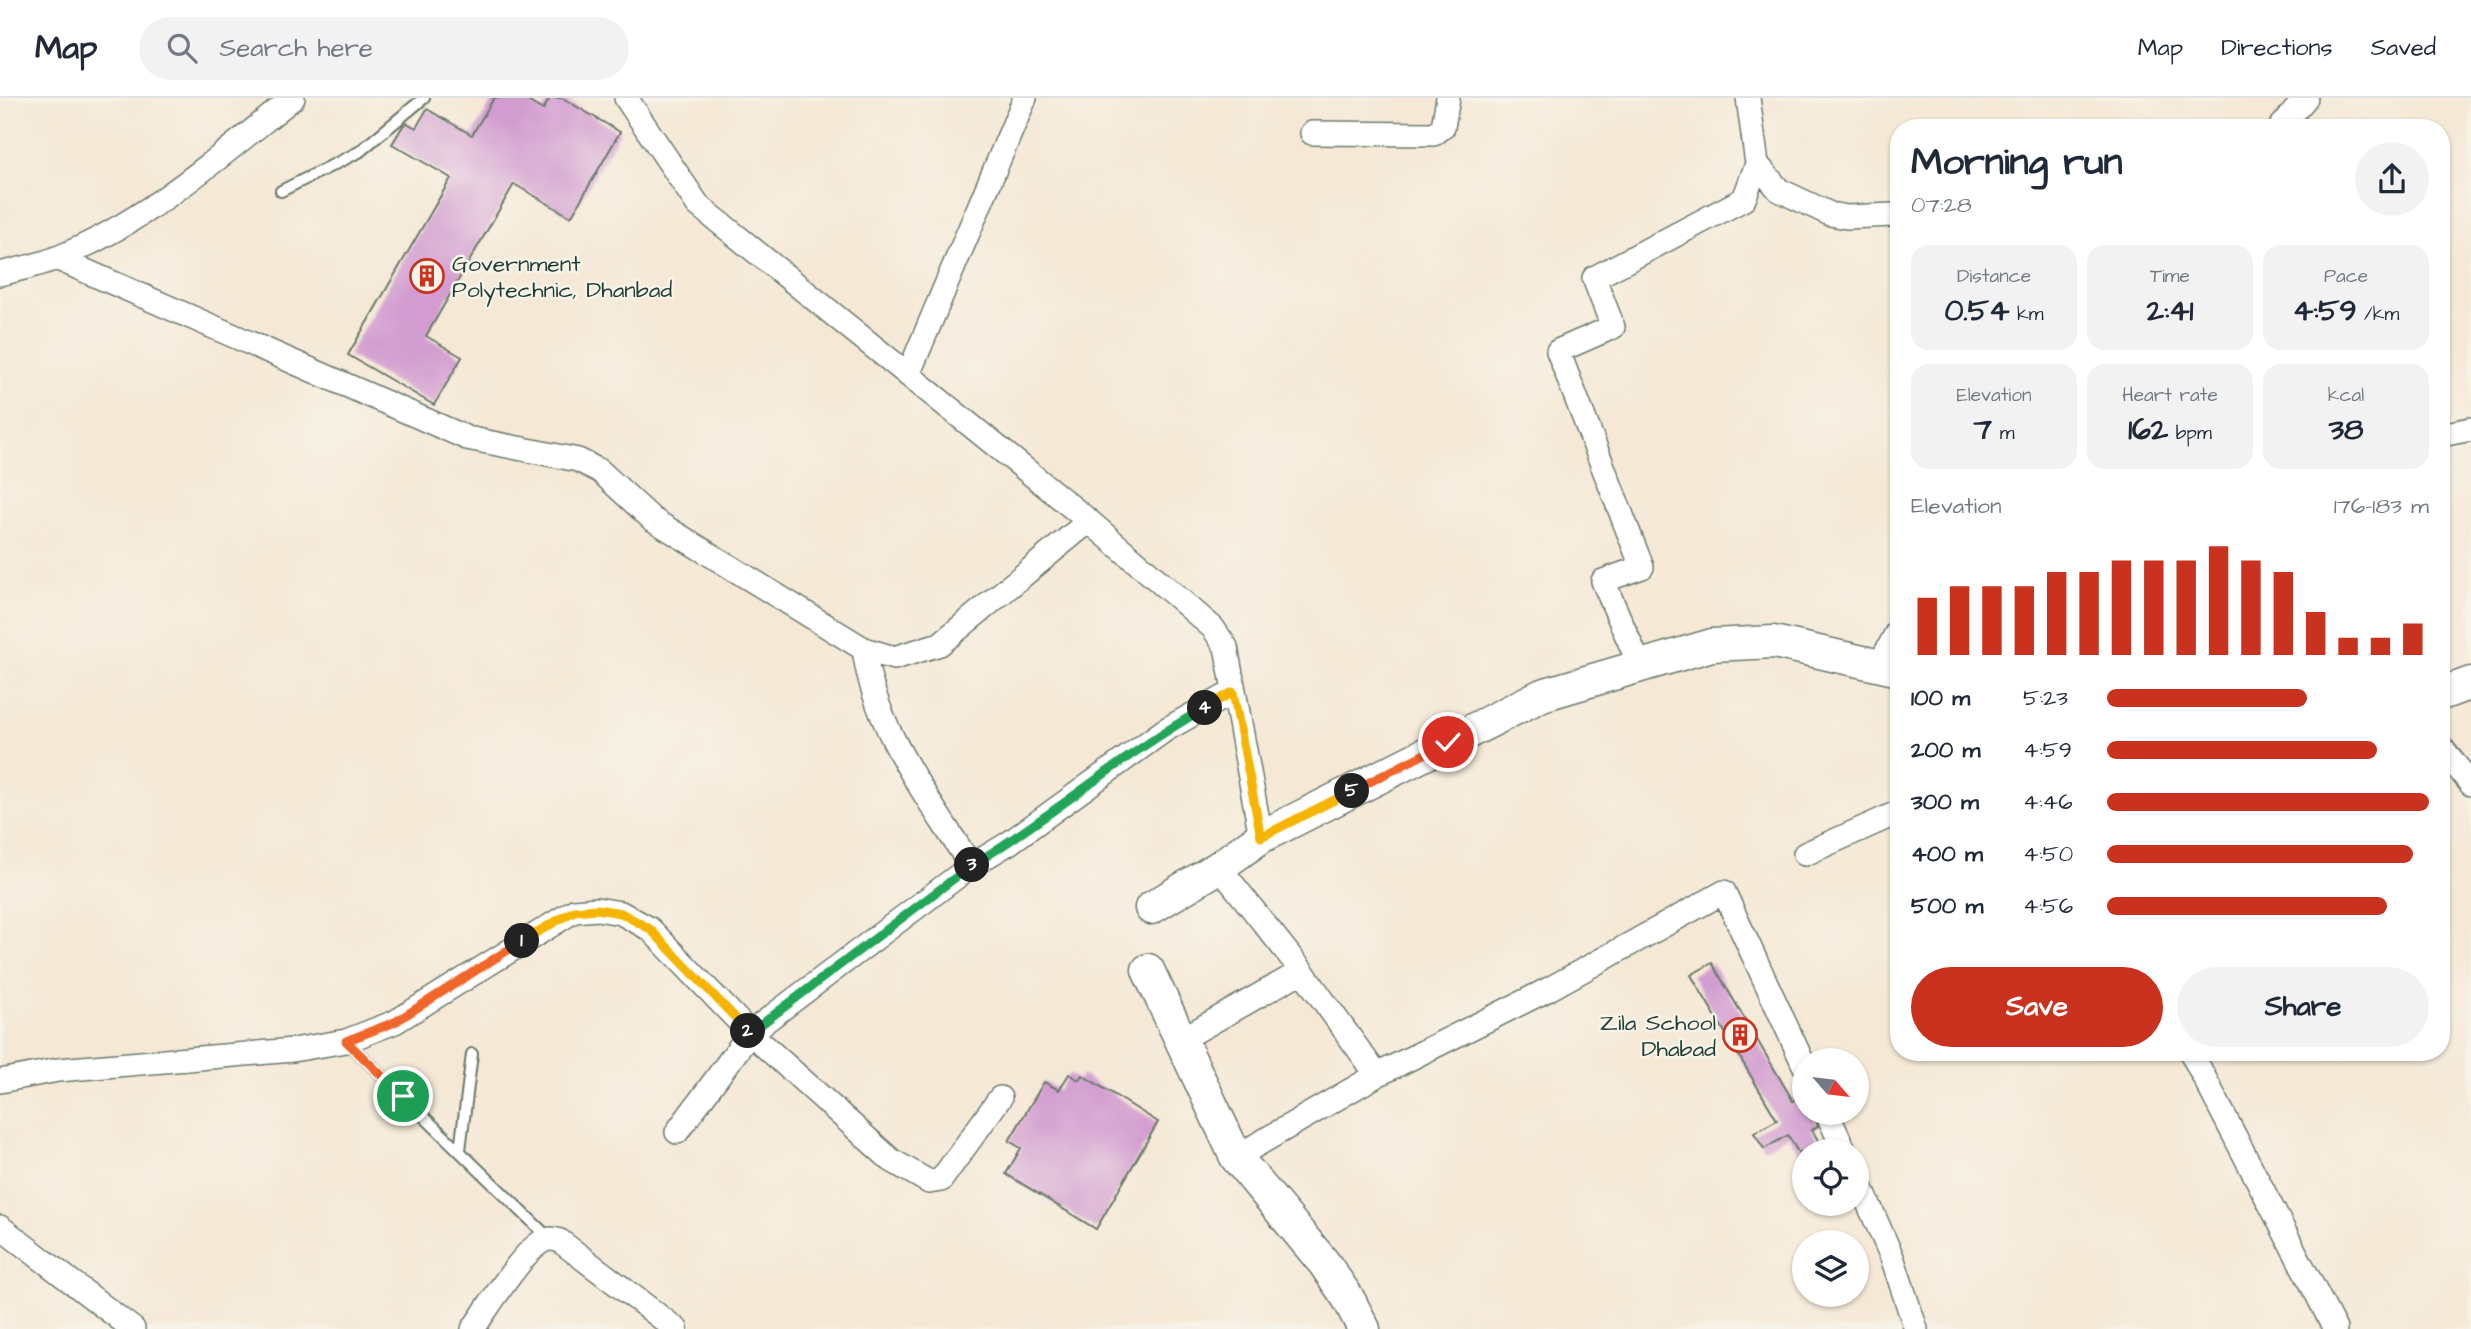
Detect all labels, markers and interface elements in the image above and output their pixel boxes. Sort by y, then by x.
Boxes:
search box [139,17,629,80]
text: Map [35,25,97,71]
icon: search [163,29,201,67]
text: Search here [219,30,373,66]
text: Map [2138,31,2183,65]
text: Directions [2221,31,2333,65]
text: Saved [2371,31,2436,65]
text: Morning run [1911,137,2123,189]
button: share [2355,142,2429,216]
text: 07:28 [1911,189,1972,221]
place label: Government Polytechnic, Dhanbad [452,248,672,307]
building icon: Government Polytechnic, Dhanbad [408,257,446,295]
text: Distance [1957,263,2031,290]
text: Time [2150,263,2190,290]
text: Pace [2324,263,2368,290]
text: 0.54 [1945,290,2009,332]
text: 2:41 [2147,290,2193,332]
text: 4:59 [2293,290,2357,332]
text: km [2009,301,2043,328]
text: /km [2357,301,2399,328]
text: Elevation [1957,382,2031,409]
text: Heart rate [2122,382,2218,409]
text: kcal [2328,382,2364,409]
text: 7 [1974,409,1992,451]
text: 162 [2128,409,2168,451]
text: 38 [2329,409,2363,451]
text: m [1992,420,2014,447]
text: bpm [2168,420,2212,447]
text: Elevation [1911,490,2002,522]
text: 176–183 m [2334,490,2429,522]
text: 100 m [1911,682,1970,714]
text: 5:23 [2023,682,2068,714]
pin: 4 [1188,690,1222,726]
text: 4 [1198,694,1211,721]
pin [1418,712,1478,772]
icon: check [1429,723,1467,761]
text: 200 m [1911,734,1980,766]
text: 4:59 [2023,734,2072,766]
pin: 5 [1334,774,1370,808]
text: 5 [1345,777,1358,804]
text: 300 m [1911,786,1979,818]
text: 4:46 [2023,786,2073,818]
text: 400 m [1911,838,1983,870]
text: 4:50 [2023,838,2073,870]
pin: 3 [954,848,990,882]
text: 3 [967,851,976,878]
text: 500 m [1911,890,1983,922]
text: 4:56 [2023,890,2073,922]
pin: 1 [504,924,540,958]
text: 1 [520,927,523,954]
button: Save [1911,967,2163,1047]
button: Share [2177,967,2429,1047]
place label: Zila School Dhabad [1600,1007,1716,1065]
pin: 2 [730,1014,766,1048]
building icon: Zila School Dhabad [1721,1016,1759,1054]
text: 2 [742,1017,753,1044]
north arrow [1792,1048,1869,1125]
map controls [1792,1048,1869,1307]
pin [373,1066,433,1126]
icon: arrive [384,1077,422,1115]
button: locate [1792,1139,1869,1216]
button: layers [1792,1230,1869,1307]

